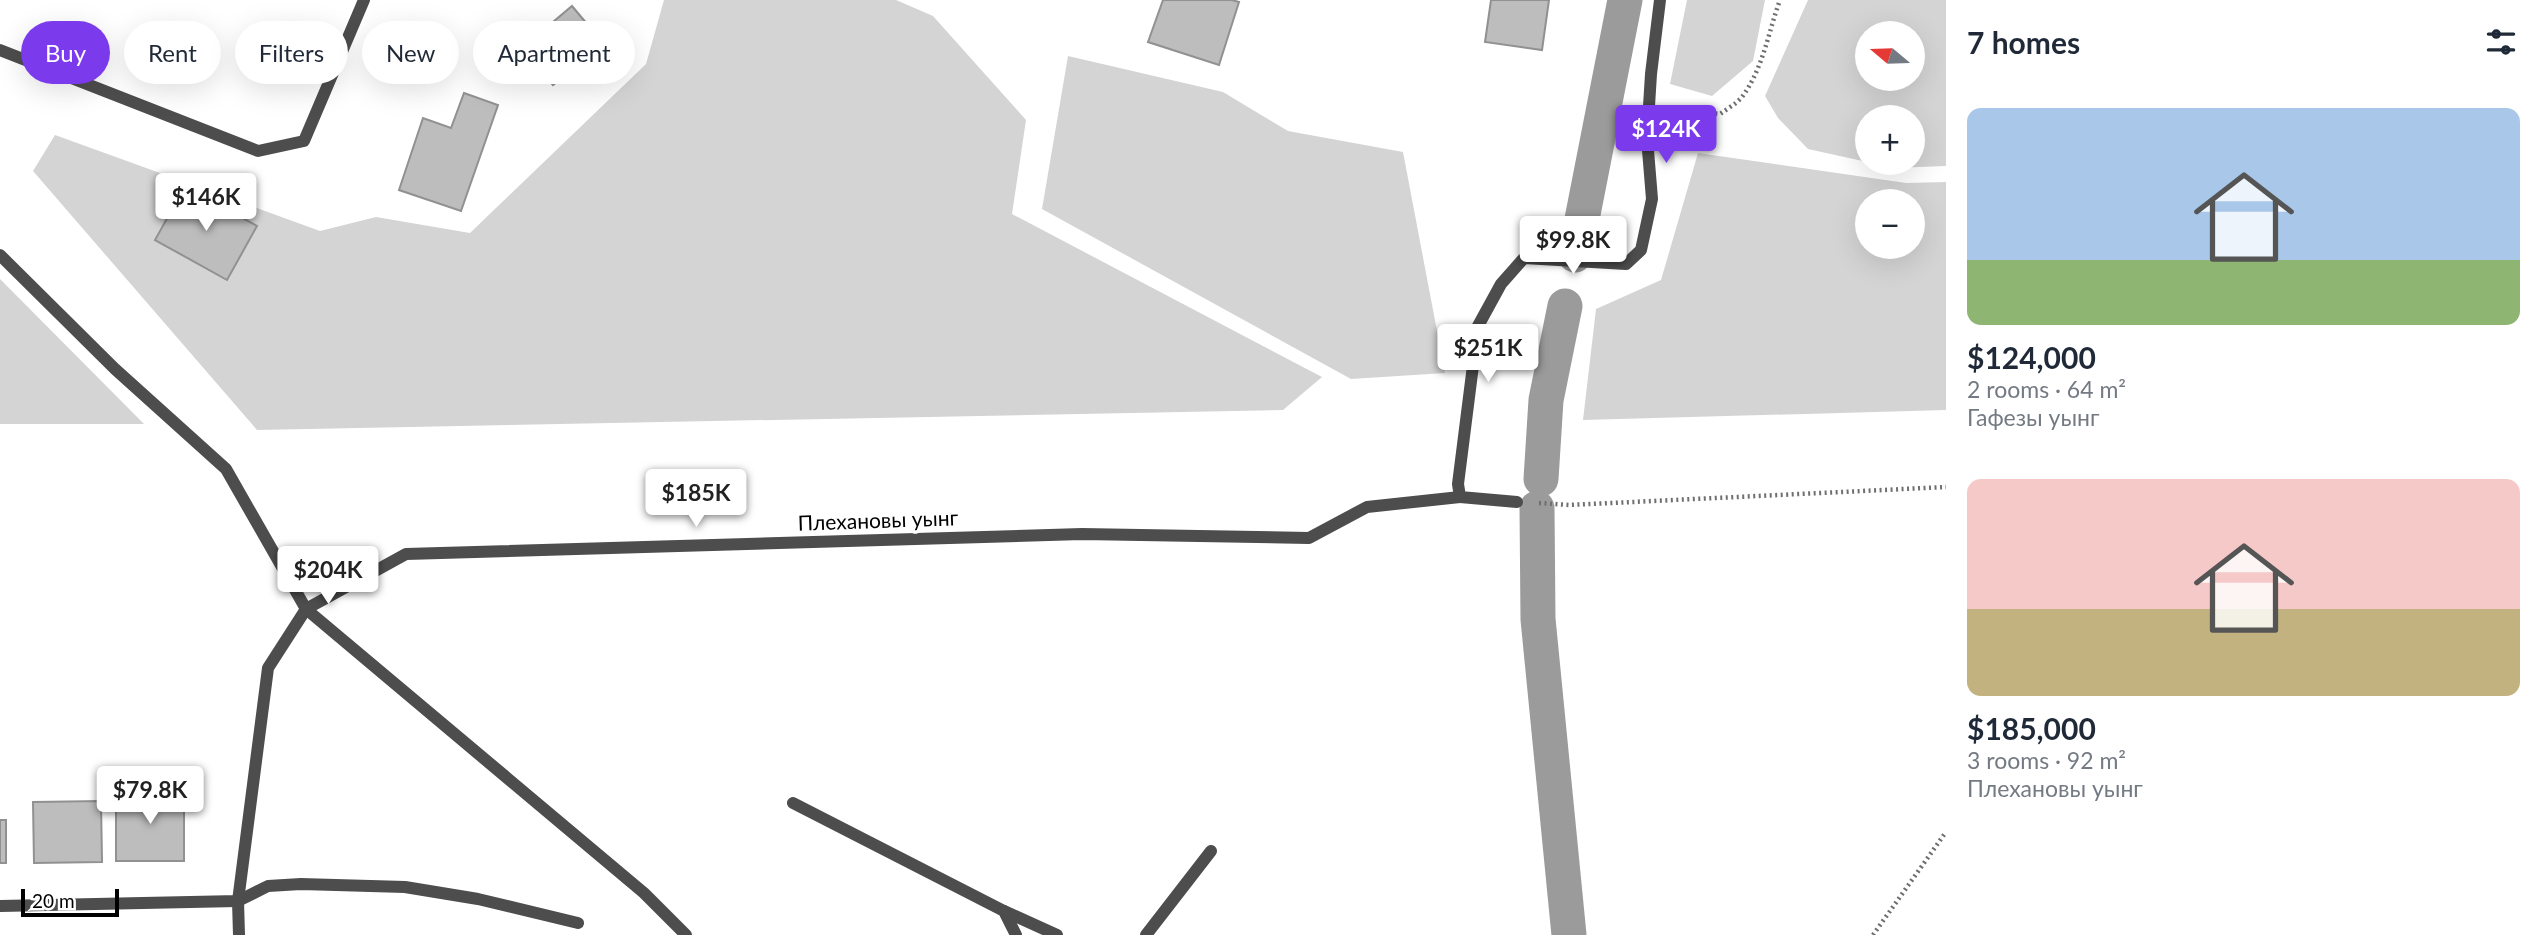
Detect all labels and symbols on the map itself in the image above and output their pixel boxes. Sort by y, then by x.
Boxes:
north arrow [1855,21,1925,91]
pin: $124K [1617,106,1715,165]
pin: $146K [157,174,255,233]
pin: $99.8K [1516,216,1630,276]
pin: $251K [1439,324,1537,384]
pin: $185K [647,470,745,529]
street label: Плехановы уынг [797,504,959,535]
pin: $204K [279,546,377,606]
pin: $79.8K [93,766,207,826]
scale bar [21,886,119,918]

